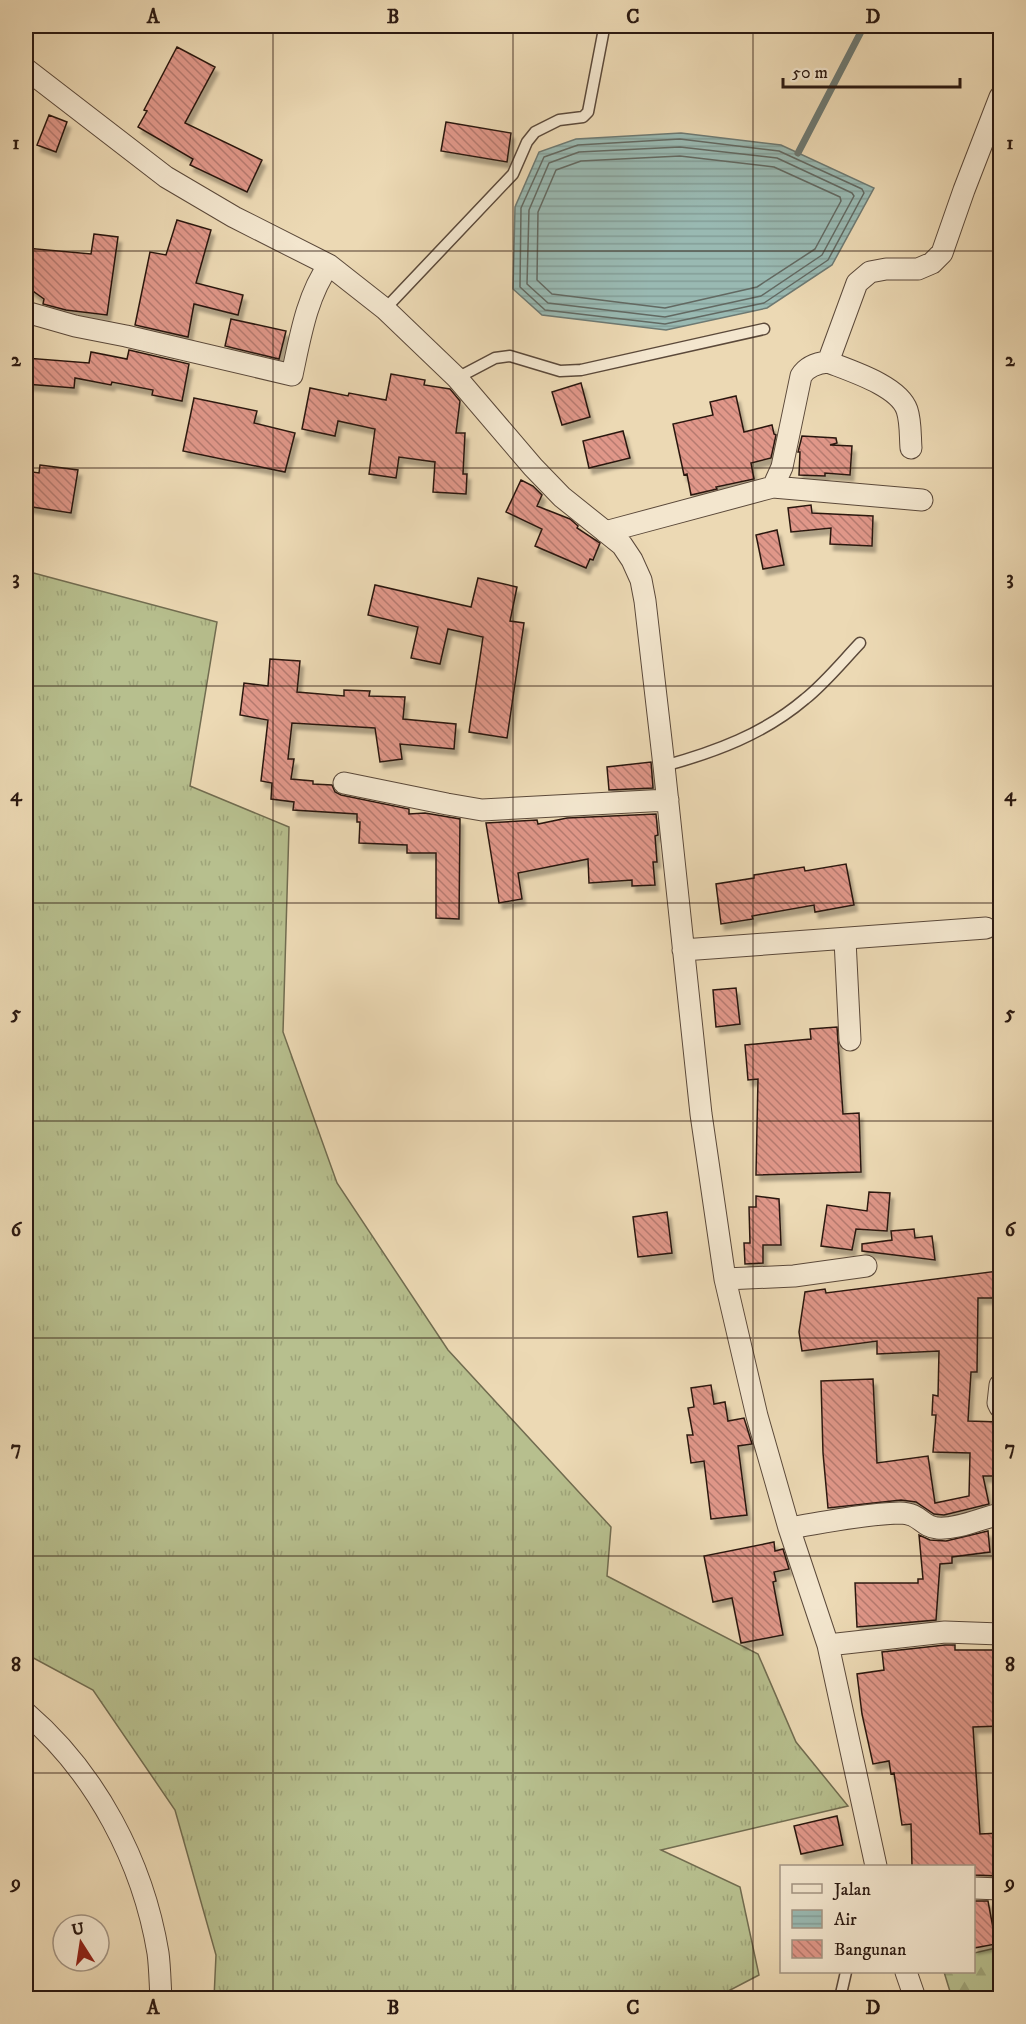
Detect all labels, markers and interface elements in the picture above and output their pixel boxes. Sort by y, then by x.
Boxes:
text: A [146,5,161,30]
text: B [387,5,399,30]
text: C [626,5,640,30]
text: D [866,5,881,30]
scale bar [783,51,960,89]
text: 50 m [792,62,828,84]
text: 1 [12,131,20,156]
text: 1 [1006,131,1014,156]
text: 2 [11,348,22,373]
text: 2 [1005,348,1016,373]
text: 3 [12,566,20,591]
text: 3 [1006,566,1014,591]
text: 4 [10,783,23,808]
text: 4 [1004,783,1017,808]
text: 5 [10,1001,21,1026]
text: 5 [1004,1001,1015,1026]
text: 6 [11,1218,23,1243]
text: 6 [1005,1218,1017,1243]
text: 7 [11,1436,21,1461]
text: 7 [1005,1436,1015,1461]
text: 8 [11,1653,21,1678]
text: 8 [1005,1653,1015,1678]
legend [780,1865,975,1973]
text: 9 [9,1871,21,1896]
text: 9 [1003,1871,1015,1896]
text: Jalan [832,1879,872,1901]
text: Air [834,1909,857,1931]
north arrow [51,1913,111,1973]
text: U [70,1918,87,1940]
text: Bangunan [834,1939,907,1961]
text: A [146,1996,161,2021]
text: B [387,1996,399,2021]
text: C [626,1996,640,2021]
text: D [866,1996,881,2021]

